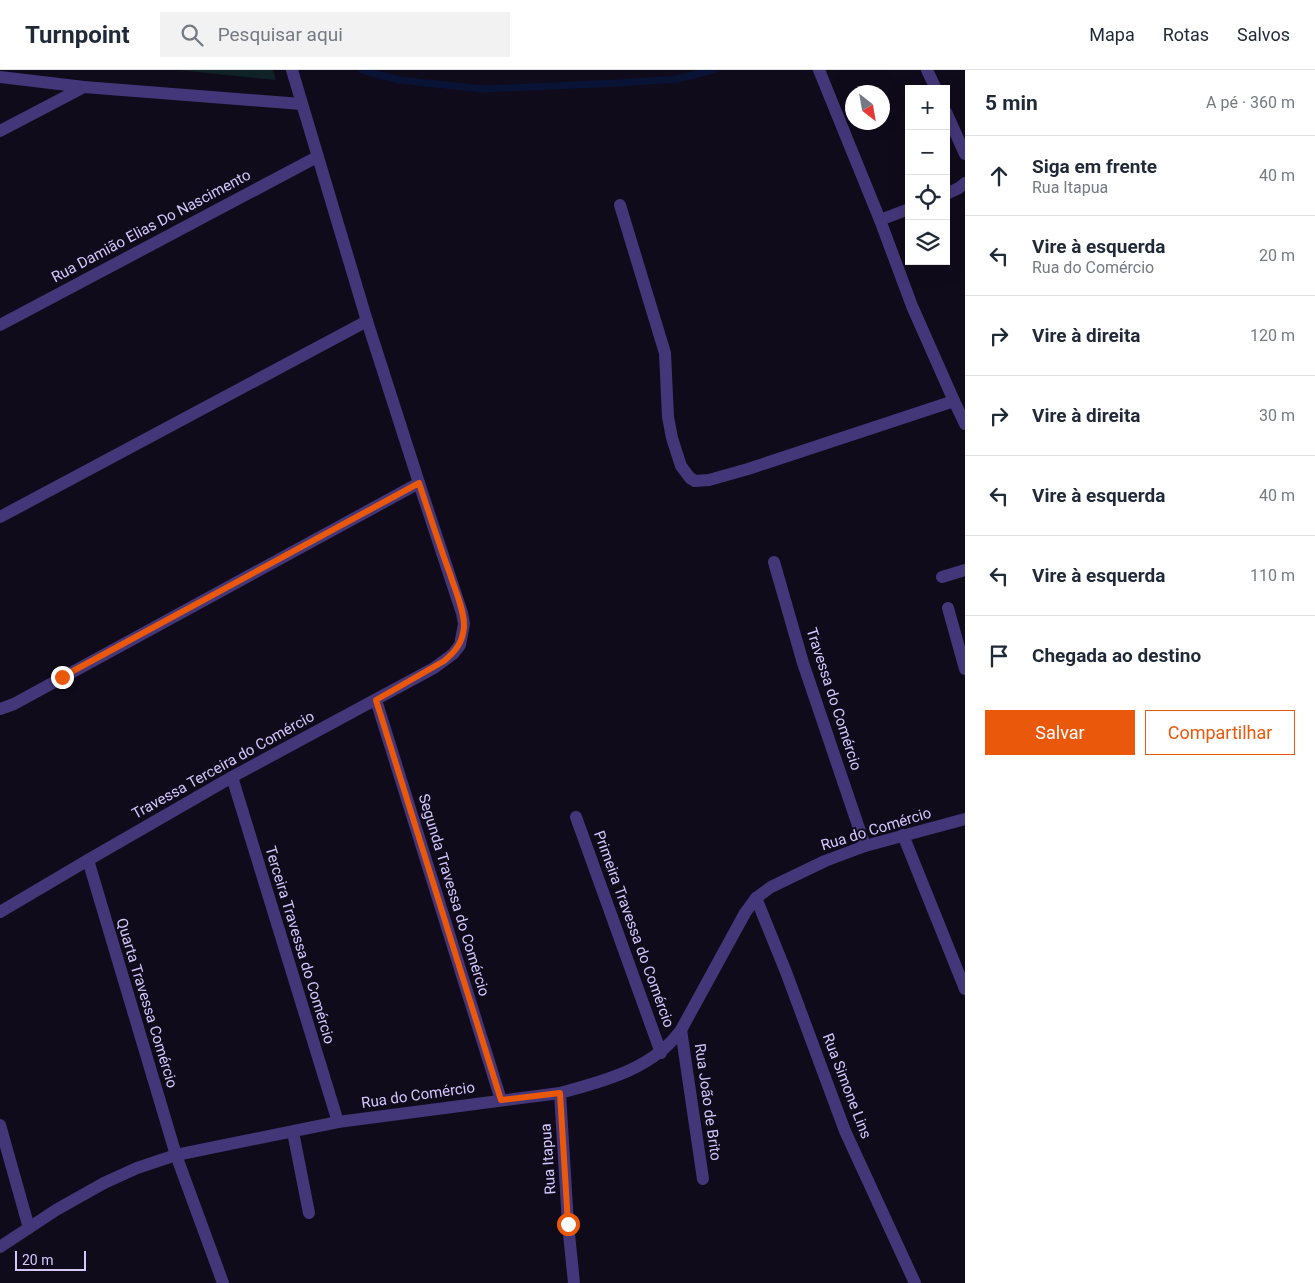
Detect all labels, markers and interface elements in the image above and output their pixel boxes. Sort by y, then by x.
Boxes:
search box [160,12,510,57]
text: Turnpoint [25,21,130,49]
icon: search [178,21,206,49]
text: Pesquisar aqui [218,23,343,46]
text: Mapa [1089,24,1135,45]
text: Rotas [1163,24,1209,45]
text: Salvos [1237,24,1290,45]
north arrow [845,85,890,130]
map controls [905,85,950,265]
button: + [905,85,950,130]
text: 5 min [985,91,1038,115]
text: A pé · 360 m [1206,93,1295,112]
button: − [905,130,950,175]
text: Siga em frente [1032,155,1157,178]
icon: ahead [985,162,1013,190]
street label: Rua Damião Elias Do Nascimento [48,166,254,286]
text: 40 m [1259,166,1295,185]
button: locate [905,175,950,220]
text: Rua Itapua [1032,178,1108,197]
button: layers [905,220,950,265]
text: Vire à esquerda [1032,235,1165,258]
icon: left [985,242,1013,270]
text: 20 m [1259,246,1295,265]
text: Rua do Comércio [1032,258,1154,277]
icon: right [985,322,1013,350]
text: Vire à direita [1032,324,1141,347]
text: 120 m [1250,326,1295,345]
icon: right [985,402,1013,430]
text: Vire à direita [1032,404,1141,427]
text: 30 m [1259,406,1295,425]
icon: left [985,482,1013,510]
text: Vire à esquerda [1032,484,1165,507]
text: 40 m [1259,486,1295,505]
icon: left [985,562,1013,590]
text: Vire à esquerda [1032,564,1165,587]
text: 110 m [1250,566,1295,585]
street label: Travessa do Comércio [802,625,866,773]
icon: arrive [985,642,1013,670]
text: Chegada ao destino [1032,644,1201,667]
route end [51,666,74,689]
street label: Travessa Terceira do Comércio [129,707,317,823]
button: Salvar [985,710,1135,755]
button: Compartilhar [1145,710,1295,755]
street label: Segunda Travessa do Comércio [415,792,493,998]
street label: Rua do Comércio [819,804,933,854]
street label: Primeira Travessa do Comércio [590,828,678,1030]
street label: Terceira Travessa do Comércio [261,844,339,1046]
street label: Quarta Travessa Comércio [113,916,181,1090]
street label: Rua Simone Lins [819,1031,875,1141]
street label: Rua João de Brito [691,1042,725,1162]
street label: Rua do Comércio [360,1078,476,1112]
street label: Rua Itapua [537,1123,559,1195]
route start [557,1213,580,1236]
scale bar [15,1248,86,1271]
text: 20 m [22,1252,54,1268]

